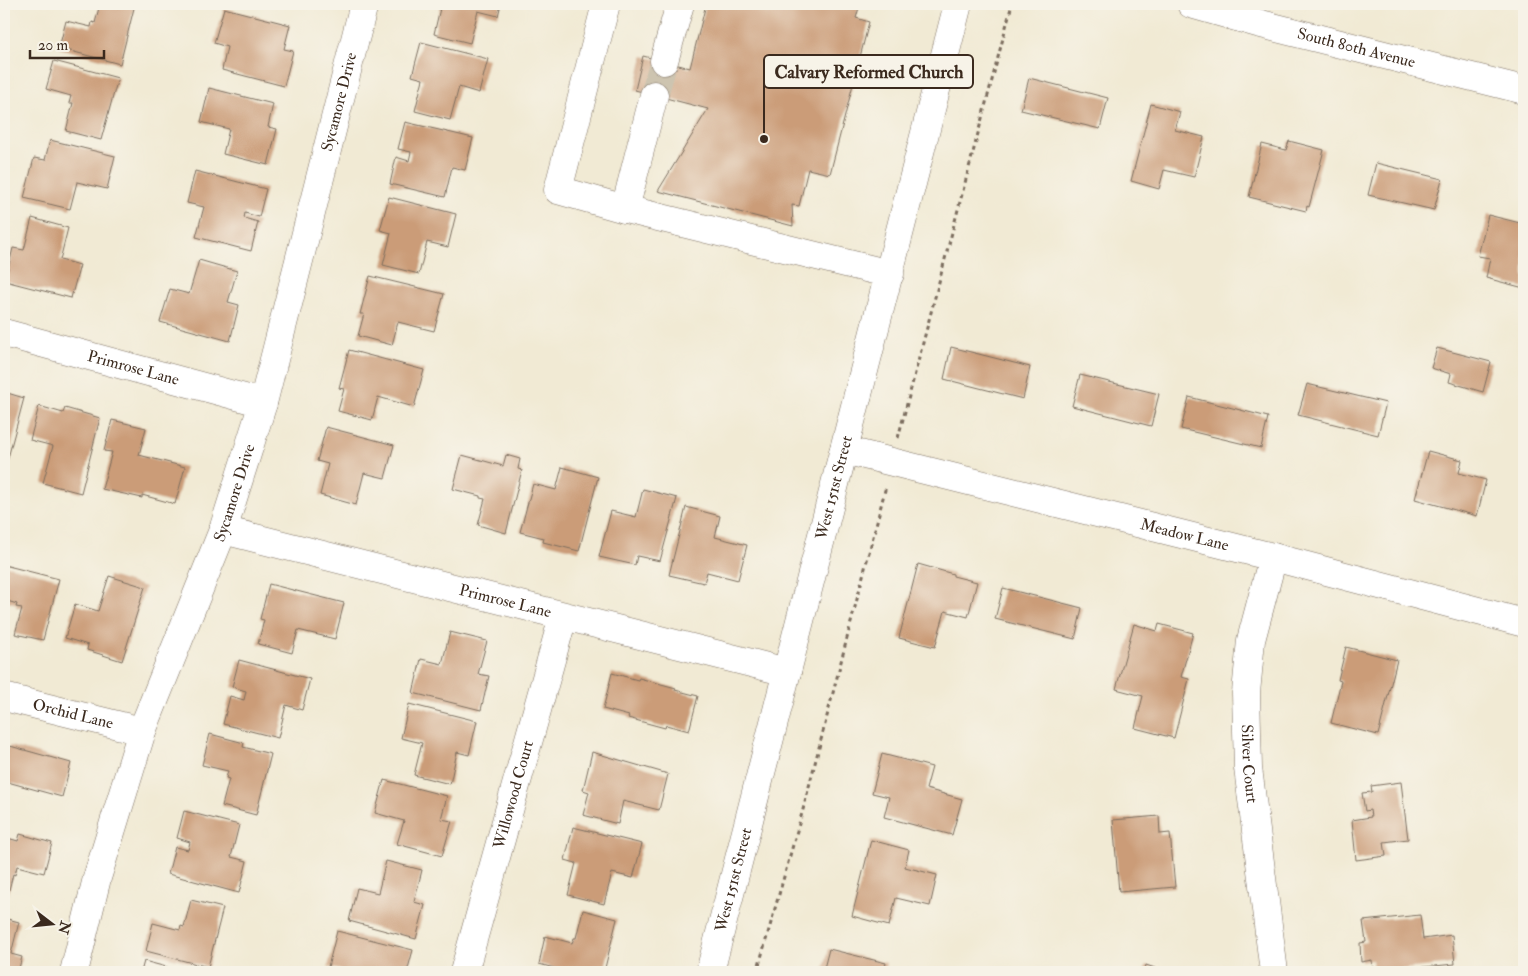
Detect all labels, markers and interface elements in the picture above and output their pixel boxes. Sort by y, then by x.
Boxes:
street label: South 80th Avenue [1295,23,1418,72]
scale bar [30,28,104,60]
text: 20 m [38,36,68,55]
street label: Sycamore Drive [317,50,361,153]
callout: Calvary Reformed Church [764,55,973,88]
text: Calvary Reformed Church [774,61,964,84]
street label: Primrose Lane [85,346,182,390]
street label: West 151st Street [811,434,857,543]
street label: Sycamore Drive [209,441,260,545]
street label: Meadow Lane [1138,514,1231,556]
street label: Primrose Lane [457,580,554,622]
street label: Orchid Lane [31,694,116,734]
street label: Silver Court [1237,724,1262,804]
street label: Willowood Court [489,738,538,852]
street label: West 151st Street [710,826,756,935]
north arrow [28,898,78,948]
text: N [54,918,74,936]

